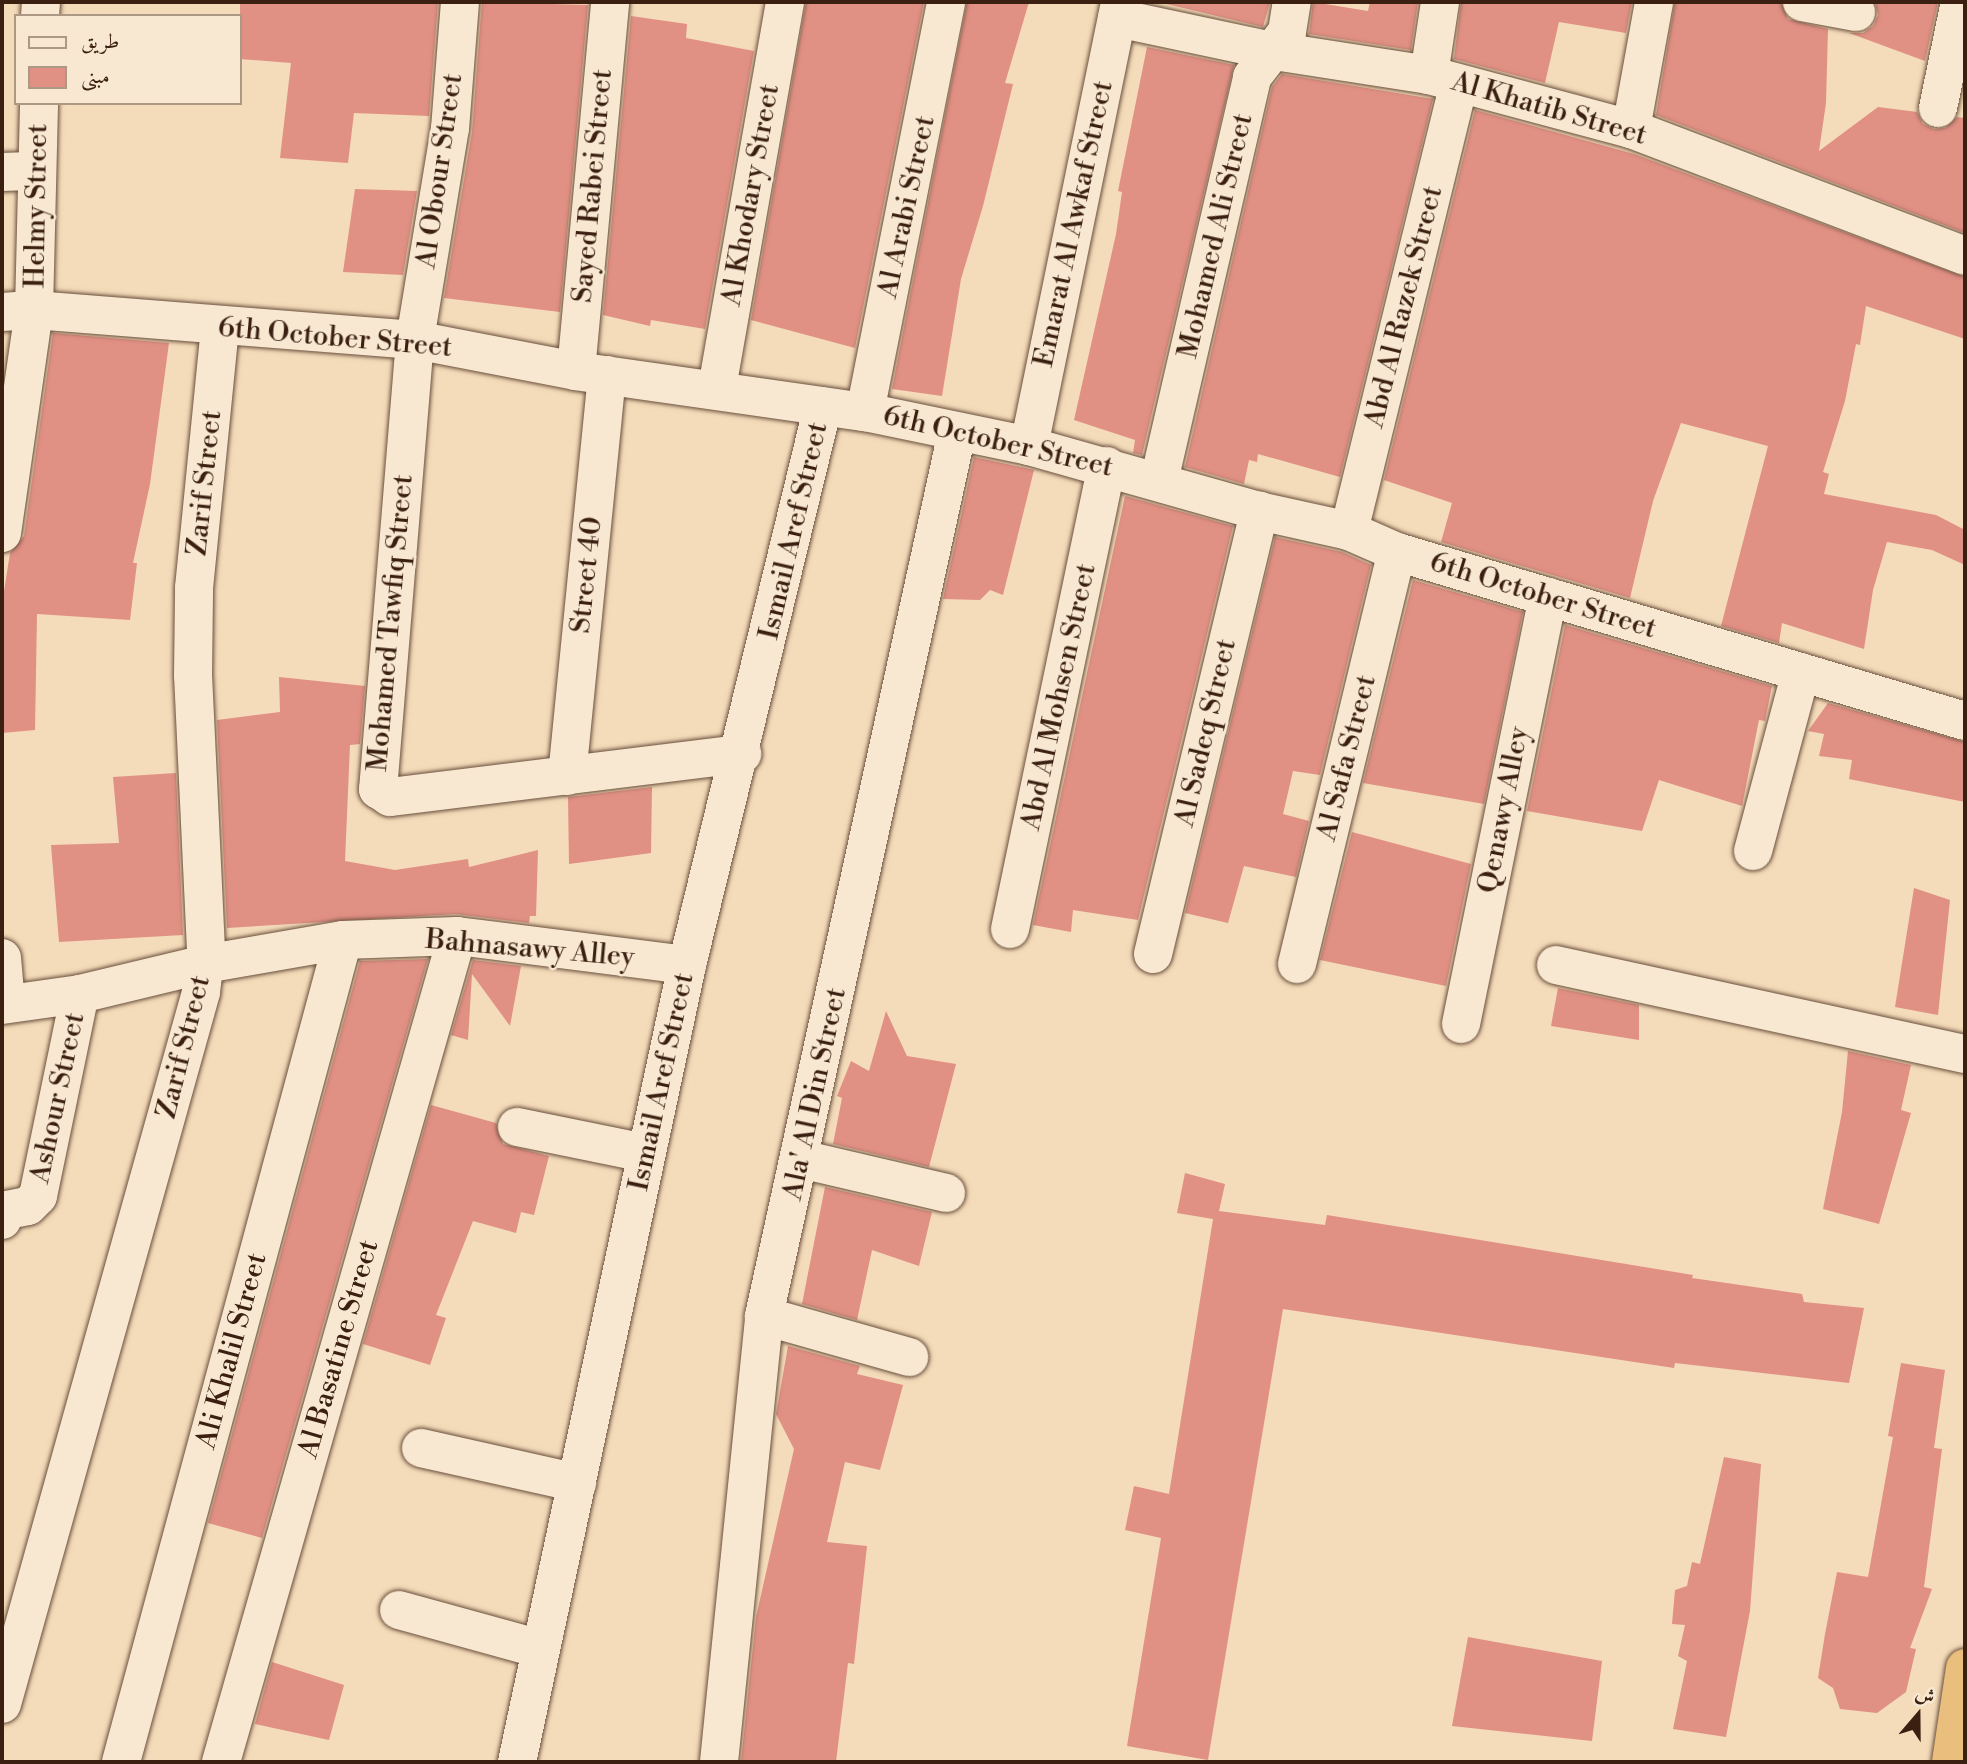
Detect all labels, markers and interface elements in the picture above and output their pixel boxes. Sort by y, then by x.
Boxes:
legend [14,14,242,105]
text: طريق [81,29,119,55]
text: مبنى [81,64,110,90]
street label: Al Khatib Street [1448,65,1650,153]
street label: Sayed Rabei Street [566,68,620,304]
street label: Al Obour Street [410,71,470,271]
street label: Emarat Al Awkaf Street [1027,78,1121,370]
street label: Al Khodary Street [715,81,787,309]
street label: Mohamed Ali Street [1171,110,1261,362]
street label: Al Arabi Street [871,113,943,301]
street label: Helmy Street [19,123,55,289]
street label: Abd Al Razek Street [1358,183,1450,431]
street label: 6th October Street [216,311,454,365]
street label: 6th October Street [880,399,1116,485]
street label: Zarif Street [181,409,229,557]
street label: Ismail Aref Street [753,419,835,643]
street label: Mohamed Tawfiq Street [361,473,421,773]
street label: Street 40 [564,515,610,635]
street label: 6th October Street [1426,546,1660,646]
street label: Abd Al Mohsen Street [1014,561,1104,833]
street label: Al Sadeq Street [1168,636,1244,830]
street label: Al Safa Street [1310,672,1384,844]
street label: Qenawy Alley [1471,724,1537,896]
street label: Bahnasawy Alley [424,923,636,975]
street label: Ismail Aref Street [622,970,702,1194]
street label: Zarif Street [150,972,218,1122]
street label: Ala' Al Din Street [776,985,854,1203]
street label: Ashour Street [24,1010,92,1186]
street label: Al Basatine Street [292,1236,386,1462]
street label: Ali Khalil Street [190,1249,274,1453]
north arrow [1883,1680,1953,1750]
text: ش [1912,1681,1938,1710]

